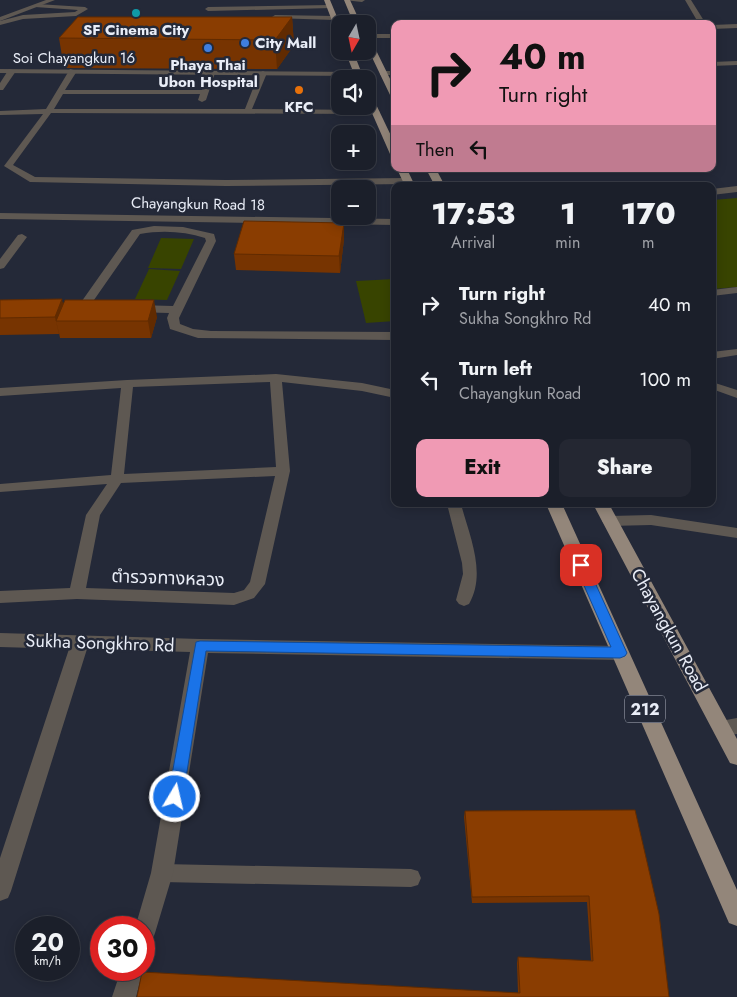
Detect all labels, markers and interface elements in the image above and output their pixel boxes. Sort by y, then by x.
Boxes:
marker: SF Cinema City [130,7,142,19]
north arrow [331,15,376,60]
map controls [331,15,376,225]
place label: SF Cinema City [83,19,189,41]
place label: City Mall [255,32,316,54]
text: 40 m [499,32,586,82]
marker: City Mall [239,37,251,49]
icon: right [416,40,481,105]
marker: Phaya Thai Ubon Hospital [202,42,214,54]
street label: Soi Chayangkun 16 [13,47,135,69]
place label: Phaya Thai Ubon Hospital [158,54,258,93]
button: sound [331,70,376,115]
text: Turn right [499,78,587,110]
marker: KFC [293,84,305,96]
place label: KFC [284,96,314,118]
button: + [331,125,376,170]
icon: left [465,135,493,163]
text: Then [416,136,455,163]
button: − [331,180,376,225]
street label: Chayangkun Road 18 [131,192,265,216]
text: 17:53 [431,192,515,235]
text: 1 [560,192,576,235]
text: 170 [621,192,676,235]
text: Arrival [451,231,495,254]
text: min [555,231,580,254]
text: m [642,231,654,254]
text: Turn right [459,280,545,307]
icon: right [416,291,444,319]
text: 40 m [648,291,691,318]
text: Sukha Songkhro Rd [459,307,591,330]
text: Turn left [459,355,532,382]
icon: left [416,366,444,394]
text: 100 m [639,366,691,393]
text: Chayangkun Road [459,382,581,405]
button: Exit [416,439,549,497]
button: Share [559,439,691,497]
pin [560,544,602,586]
icon: arrive [567,551,595,579]
street label: ตำรวจทางหลวง [111,563,225,593]
street label: Chayangkun Road [624,564,714,696]
street label: Sukha Songkhro Rd [25,627,175,659]
road number: 212 [625,696,665,722]
position arrow [148,770,200,822]
speed limit sign: 30 [90,916,155,981]
text: 20 [31,924,64,960]
text: km/h [34,952,61,970]

